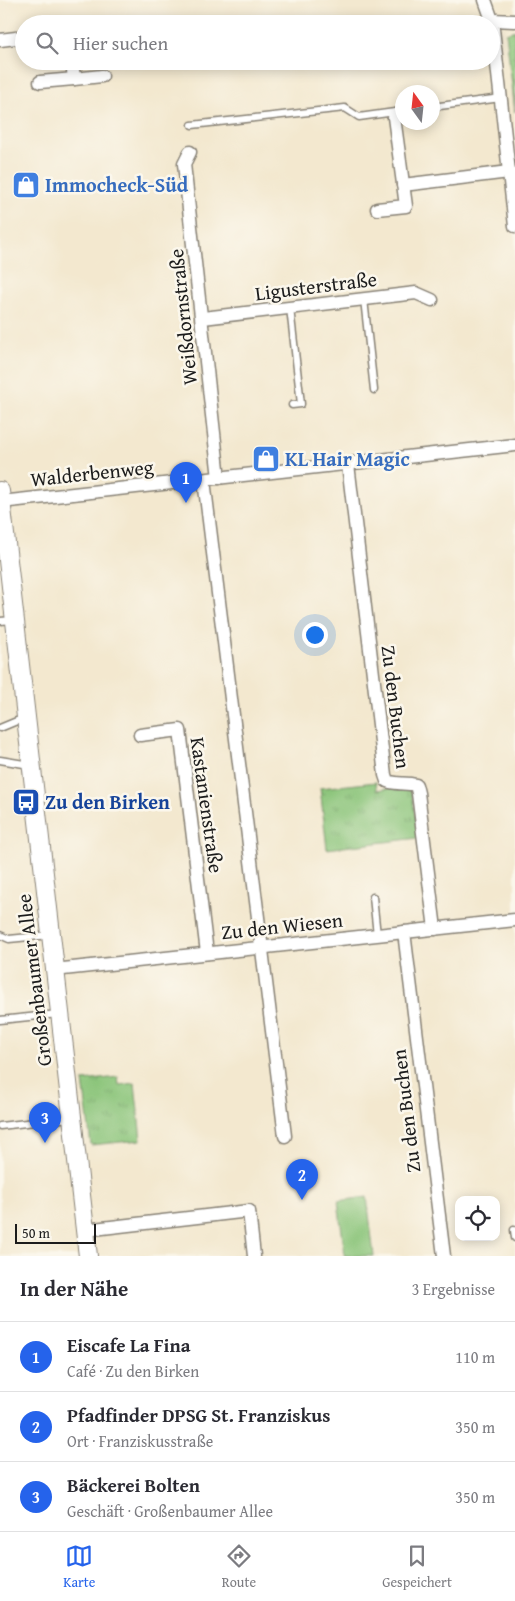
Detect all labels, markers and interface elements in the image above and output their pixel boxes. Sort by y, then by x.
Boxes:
search box [15,15,500,70]
icon: search [33,29,61,57]
text: Hier suchen [73,29,168,57]
north arrow [395,85,440,130]
shop icon: Immocheck-Süd [11,170,41,200]
place label: Immocheck-Süd [45,170,189,199]
street label: Weißdornstraße [161,247,204,387]
street label: Ligusterstraße [253,264,378,307]
shop icon: KL Hair Magic [251,444,281,474]
place label: KL Hair Magic [285,444,410,473]
street label: Walderbenweg [29,452,155,493]
pin: 1 [170,462,202,503]
your location [302,622,328,648]
street label: Zu den Buchen [375,644,418,770]
street label: Kastanienstraße [184,735,231,875]
bus stop icon: Zu den Birken [11,787,41,817]
place label: Zu den Birken [45,787,170,816]
street label: Großenbaumer Allee [9,892,58,1068]
street label: Zu den Wiesen [220,905,344,946]
street label: Zu den Buchen [384,1048,427,1174]
pin: 3 [29,1102,61,1143]
pin: 2 [286,1159,318,1200]
map controls [455,1196,500,1241]
button: locate [455,1196,500,1241]
scale bar [15,1221,96,1244]
text: 50 m [22,1223,50,1243]
text: In der Nähe [20,1273,128,1304]
text: 3 Ergebnisse [412,1277,495,1301]
text: Eiscafe La Fina [67,1331,190,1359]
text: 1 [32,1345,40,1369]
text: 110 m [455,1345,495,1369]
text: Café · Zu den Birken [67,1359,199,1383]
text: Pfadfinder DPSG St. Franziskus [67,1401,330,1429]
text: 2 [32,1415,40,1439]
text: 350 m [455,1415,495,1439]
text: Ort · Franziskusstraße [67,1429,213,1453]
text: Bäckerei Bolten [67,1471,200,1499]
text: 3 [32,1485,40,1509]
text: 350 m [455,1485,495,1509]
text: Geschäft · Großenbaumer Allee [67,1499,273,1523]
tab: Karte [63,1542,95,1592]
tab: Route [222,1542,256,1592]
tab: Gespeichert [382,1542,452,1592]

